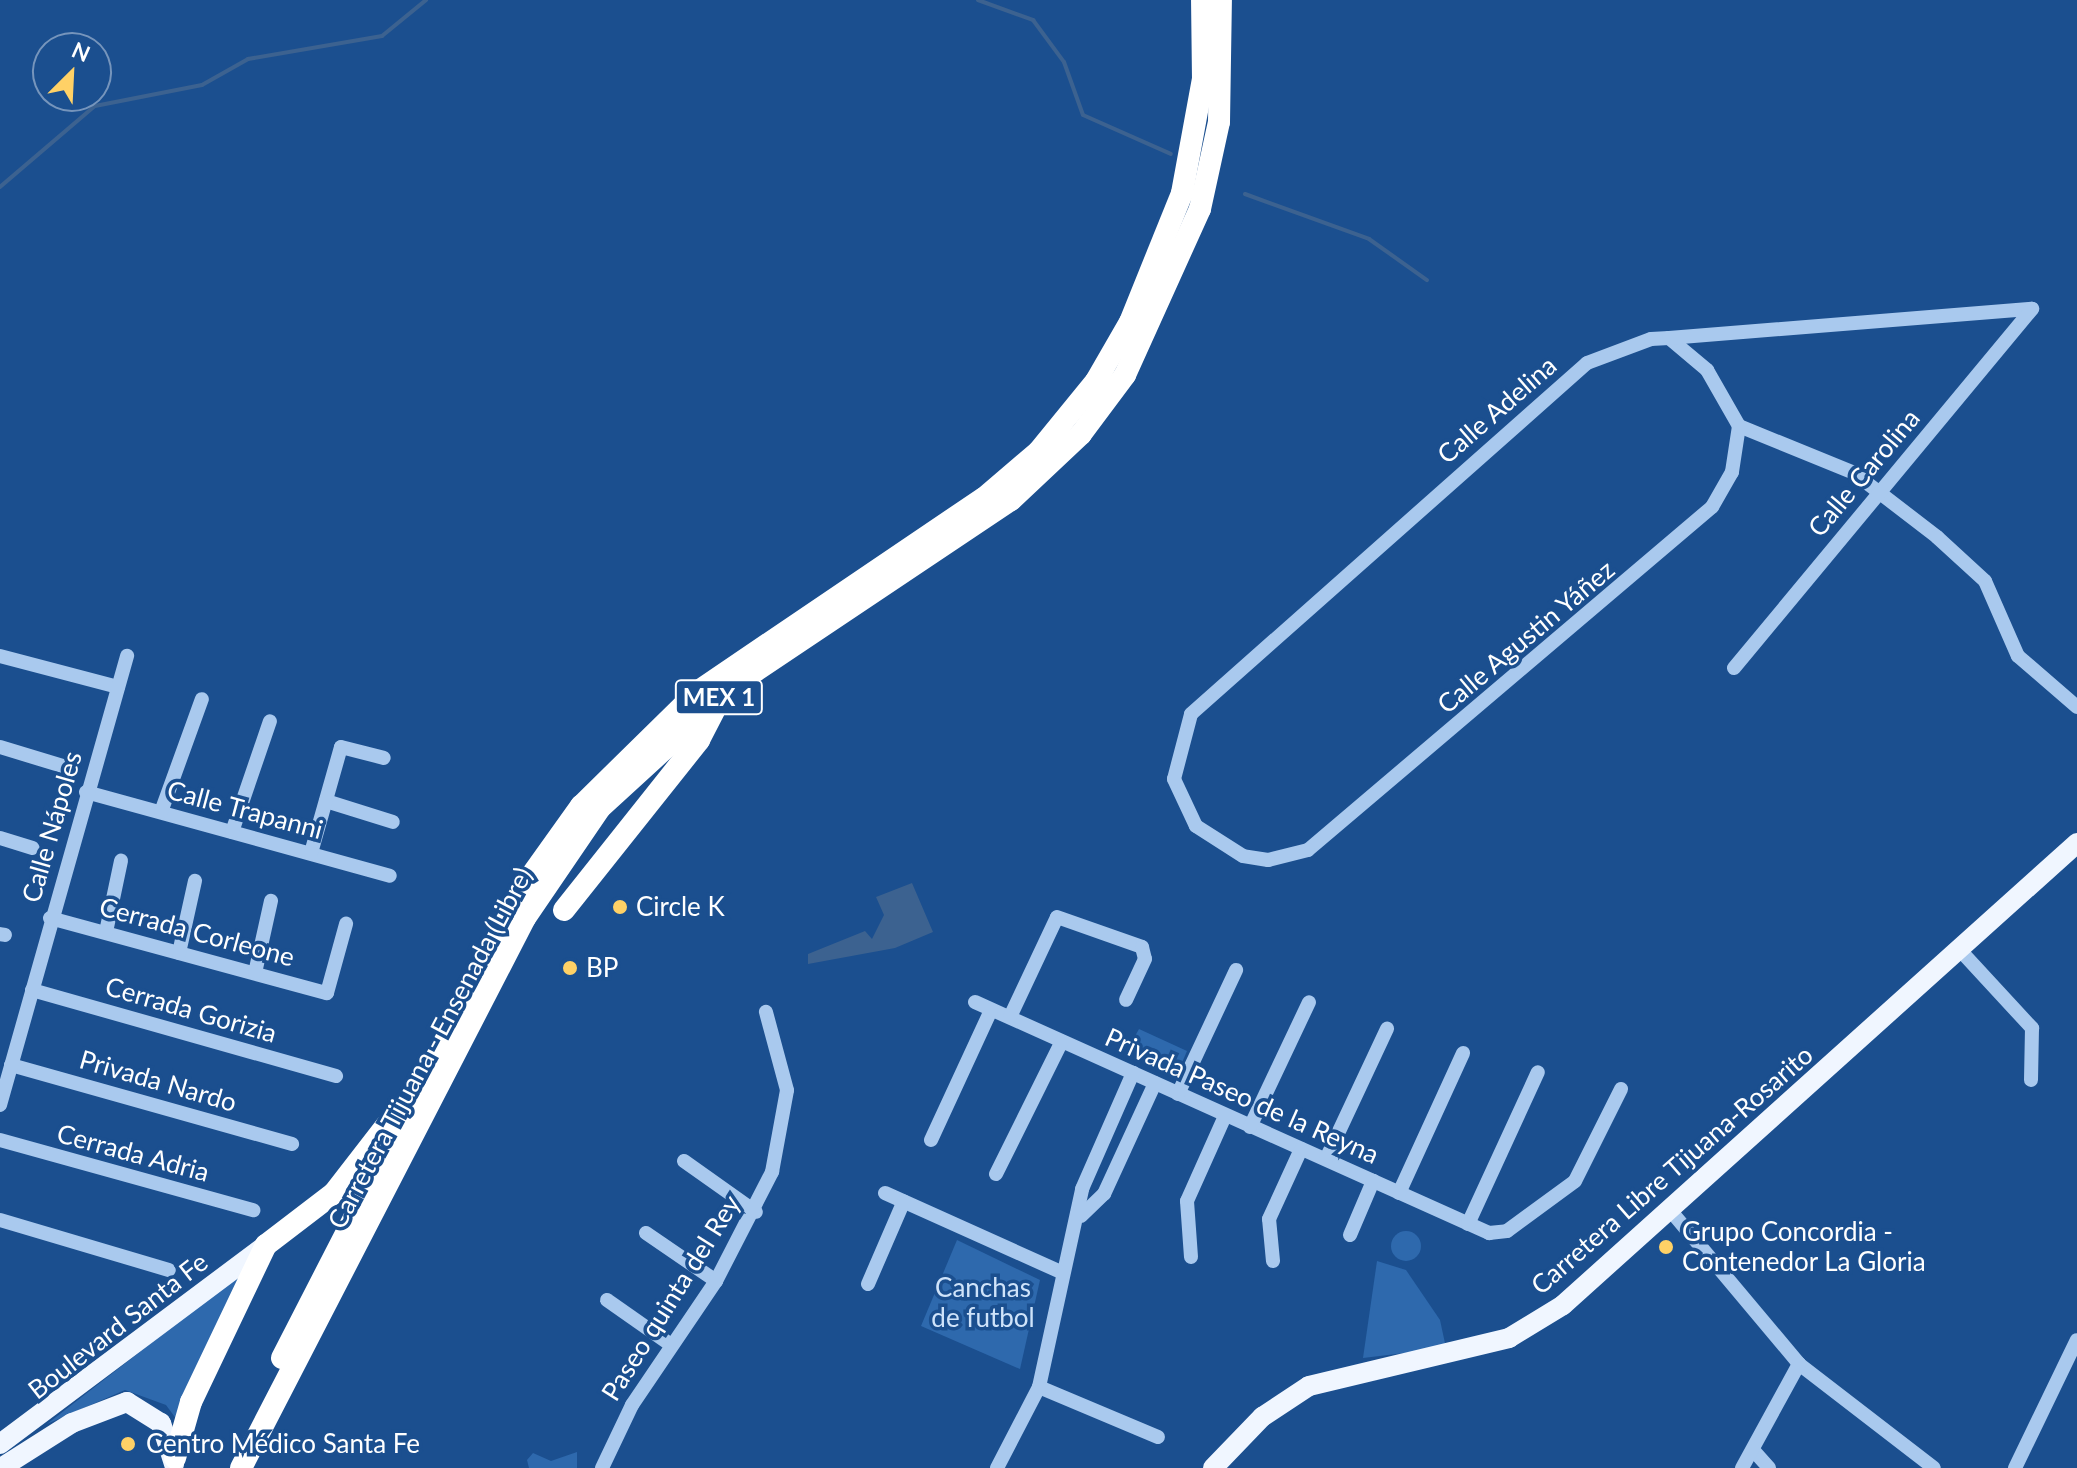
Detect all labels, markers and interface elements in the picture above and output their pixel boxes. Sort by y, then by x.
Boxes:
north arrow [32,32,112,112]
text: N [68,36,94,67]
street label: Calle Adelina [1431,350,1563,470]
street label: Calle Carolina [1802,403,1926,543]
street label: Calle Agustin Yáñez [1430,553,1622,721]
road number: MEX 1 [673,677,765,717]
street label: Calle Nápoles [16,748,88,906]
street label: Calle Trapanni [164,774,326,846]
street label: Carretera Tijuana - Ensenada (Libre) [321,862,539,1234]
street label: Cerrada Corleone [96,891,298,973]
place label: Circle K [636,891,725,923]
marker: Circle K [611,898,629,916]
place label: BP [586,952,618,984]
marker: BP [561,959,579,977]
street label: Cerrada Gorizia [102,971,280,1049]
street label: Privada Paseo de la Reyna [1100,1022,1384,1170]
street label: Carretera Libre Tijuana-Rosarito [1524,1039,1820,1301]
street label: Privada Nardo [76,1044,240,1118]
street label: Cerrada Adria [53,1118,213,1188]
street label: Paseo quinta del Rey [595,1190,747,1406]
place label: Grupo Concordia - Contenedor La Gloria [1682,1216,1926,1278]
marker: Grupo Concordia - Contenedor La Gloria [1657,1238,1675,1256]
street label: Boulevard Santa Fe [22,1246,214,1406]
park label: Canchas de futbol [931,1272,1035,1334]
place label: Centro Médico Santa Fe [146,1428,420,1460]
marker: Centro Médico Santa Fe [117,1433,139,1455]

